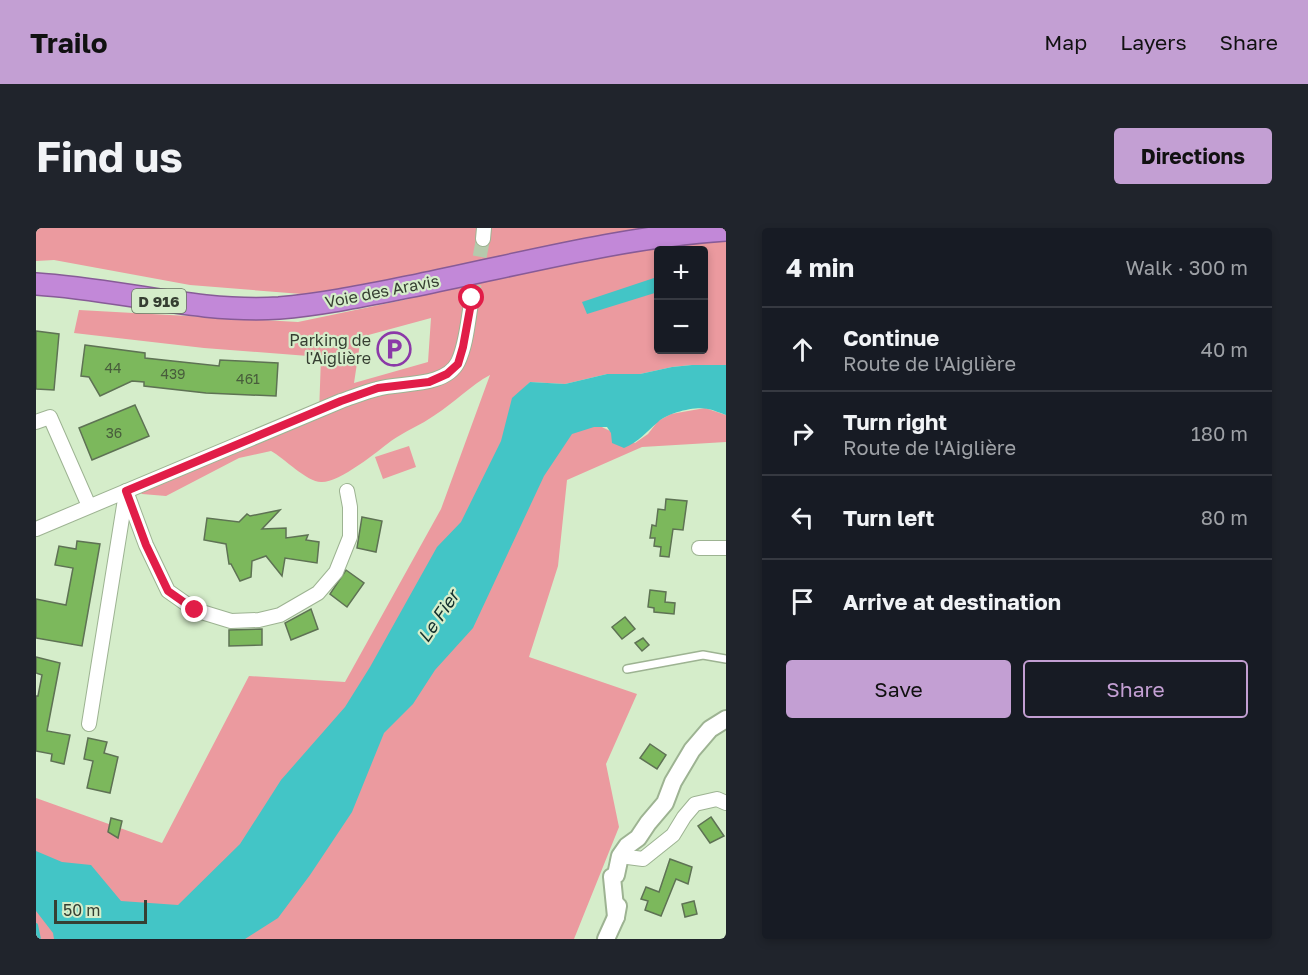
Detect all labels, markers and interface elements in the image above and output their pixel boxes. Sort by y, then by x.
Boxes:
text: Trailo [30,26,108,59]
text: Map [1044,29,1087,55]
text: Layers [1120,29,1187,55]
text: Share [1220,29,1278,55]
button: Directions [1114,128,1272,184]
text: Find us [36,131,183,181]
map controls [654,246,708,354]
button: + [654,246,708,300]
text: 4 min [786,252,854,283]
text: Walk · 300 m [1125,255,1248,279]
street label: Voie des Aravis [323,270,441,312]
route start [458,284,484,310]
road number: D 916 [132,289,186,313]
button: − [654,300,708,354]
text: Continue [843,324,939,351]
place label: Parking de l'Aiglière [289,330,371,368]
parking icon: Parking de l'Aiglière [376,331,412,367]
icon: ahead [786,333,819,366]
text: 40 m [1201,337,1248,361]
text: Route de l'Aiglière [843,351,1016,375]
house number: 44 [104,359,122,376]
house number: 439 [160,365,186,382]
house number: 461 [236,370,260,387]
text: Turn right [843,408,947,435]
icon: right [786,417,819,450]
text: 180 m [1191,421,1248,445]
house number: 36 [106,424,122,441]
text: Route de l'Aiglière [843,435,1016,459]
icon: left [786,501,819,534]
text: Turn left [843,504,934,531]
text: 80 m [1201,505,1248,529]
water label: Le Fier [413,583,465,646]
icon: arrive [786,585,819,618]
text: Arrive at destination [843,588,1061,615]
route end [181,596,207,622]
button: Save [786,660,1011,718]
button: Share [1023,660,1248,718]
scale bar [54,897,147,924]
text: 50 m [63,900,100,920]

